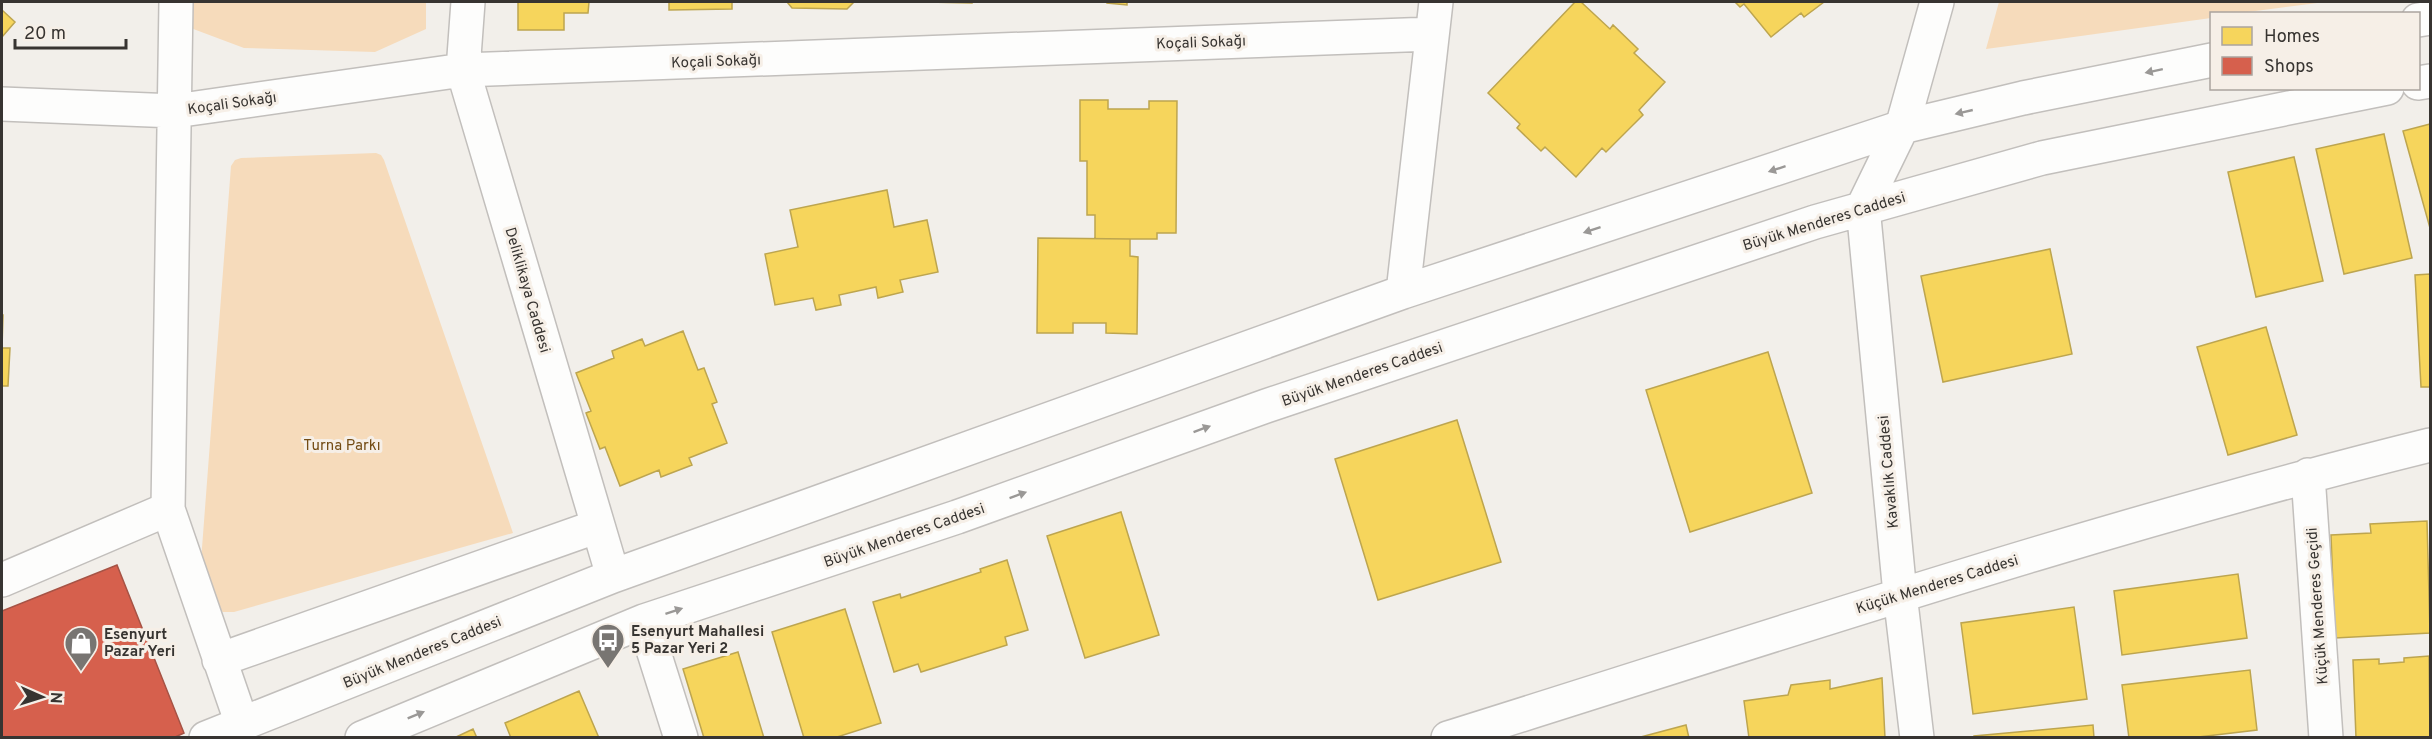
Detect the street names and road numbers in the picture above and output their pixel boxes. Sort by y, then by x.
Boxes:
street label: Koçali Sokağı [1156,32,1246,55]
street label: Koçali Sokağı [671,51,761,74]
street label: Koçali Sokağı [186,89,278,120]
street label: Büyük Menderes Caddesi [1741,189,1908,256]
street label: Deliklikaya Caddesi [500,226,554,355]
street label: Büyük Menderes Caddesi [1279,339,1446,412]
street label: Kavaklık Caddesi [1875,415,1904,529]
street label: Büyük Menderes Caddesi [821,500,988,573]
street label: Küçük Menderes Geçidi [2304,527,2333,685]
street label: Küçük Menderes Caddesi [1854,552,2021,619]
street label: Büyük Menderes Caddesi [341,613,505,694]

